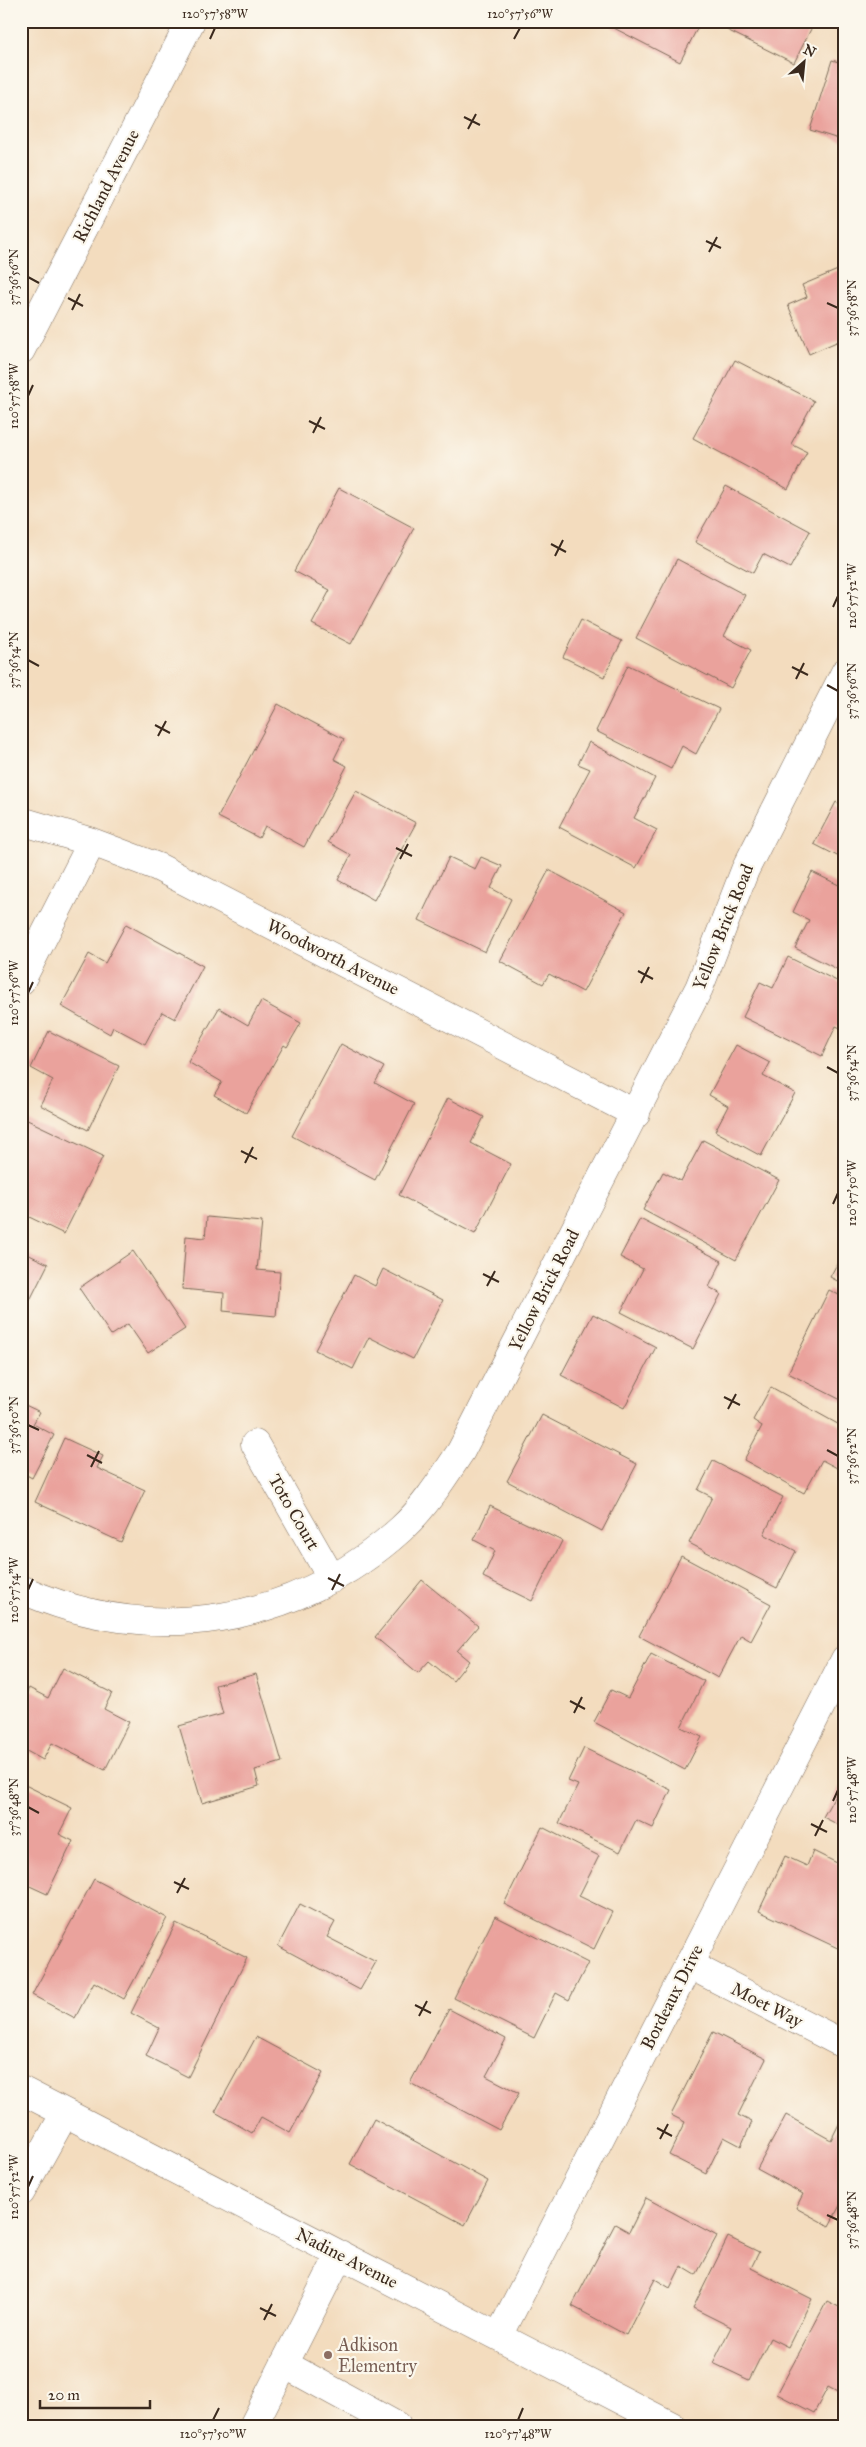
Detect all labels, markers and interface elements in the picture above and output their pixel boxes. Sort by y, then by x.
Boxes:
text: 120°57'58"W [182,7,249,21]
text: 120°57'56"W [487,7,553,21]
north arrow [778,38,828,88]
text: N [801,41,819,61]
street label: Richland Avenue [68,126,144,246]
text: 37°36'56"N [7,249,21,305]
text: 37°36'58"N [845,279,859,337]
text: 120°57'58"W [7,362,21,429]
text: 120°57'52"W [845,563,859,629]
text: 37°36'54"N [7,631,21,689]
text: 37°36'56"N [845,663,859,719]
street label: Yellow Brick Road [688,861,758,993]
street label: Woodworth Avenue [263,914,403,1000]
text: 120°57'56"W [7,960,21,1026]
text: 37°36'54"N [845,1044,859,1102]
text: 120°57'50"W [845,1159,859,1226]
street label: Yellow Brick Road [504,1225,584,1355]
text: 37°36'50"N [7,1396,21,1454]
text: 37°36'52"N [845,1428,859,1484]
street label: Toto Court [264,1470,325,1554]
text: 120°57'54"W [7,1556,21,1623]
text: 120°57'48"W [845,1756,859,1824]
text: 37°36'48"N [7,1778,21,1836]
street label: Bordeaux Drive [636,1941,708,2053]
street label: Moet Way [728,1978,807,2033]
text: 120°57'52"W [7,2154,21,2220]
text: 37°36'48"N [845,2191,859,2249]
street label: Nadine Avenue [292,2223,402,2293]
place label: Adkison Elementry [337,2334,418,2377]
marker: Adkison Elementry [322,2349,334,2361]
scale bar [40,2377,150,2409]
text: 20 m [48,2386,80,2404]
text: 120°57'50"W [180,2427,247,2441]
text: 120°57'48"W [484,2427,552,2441]

